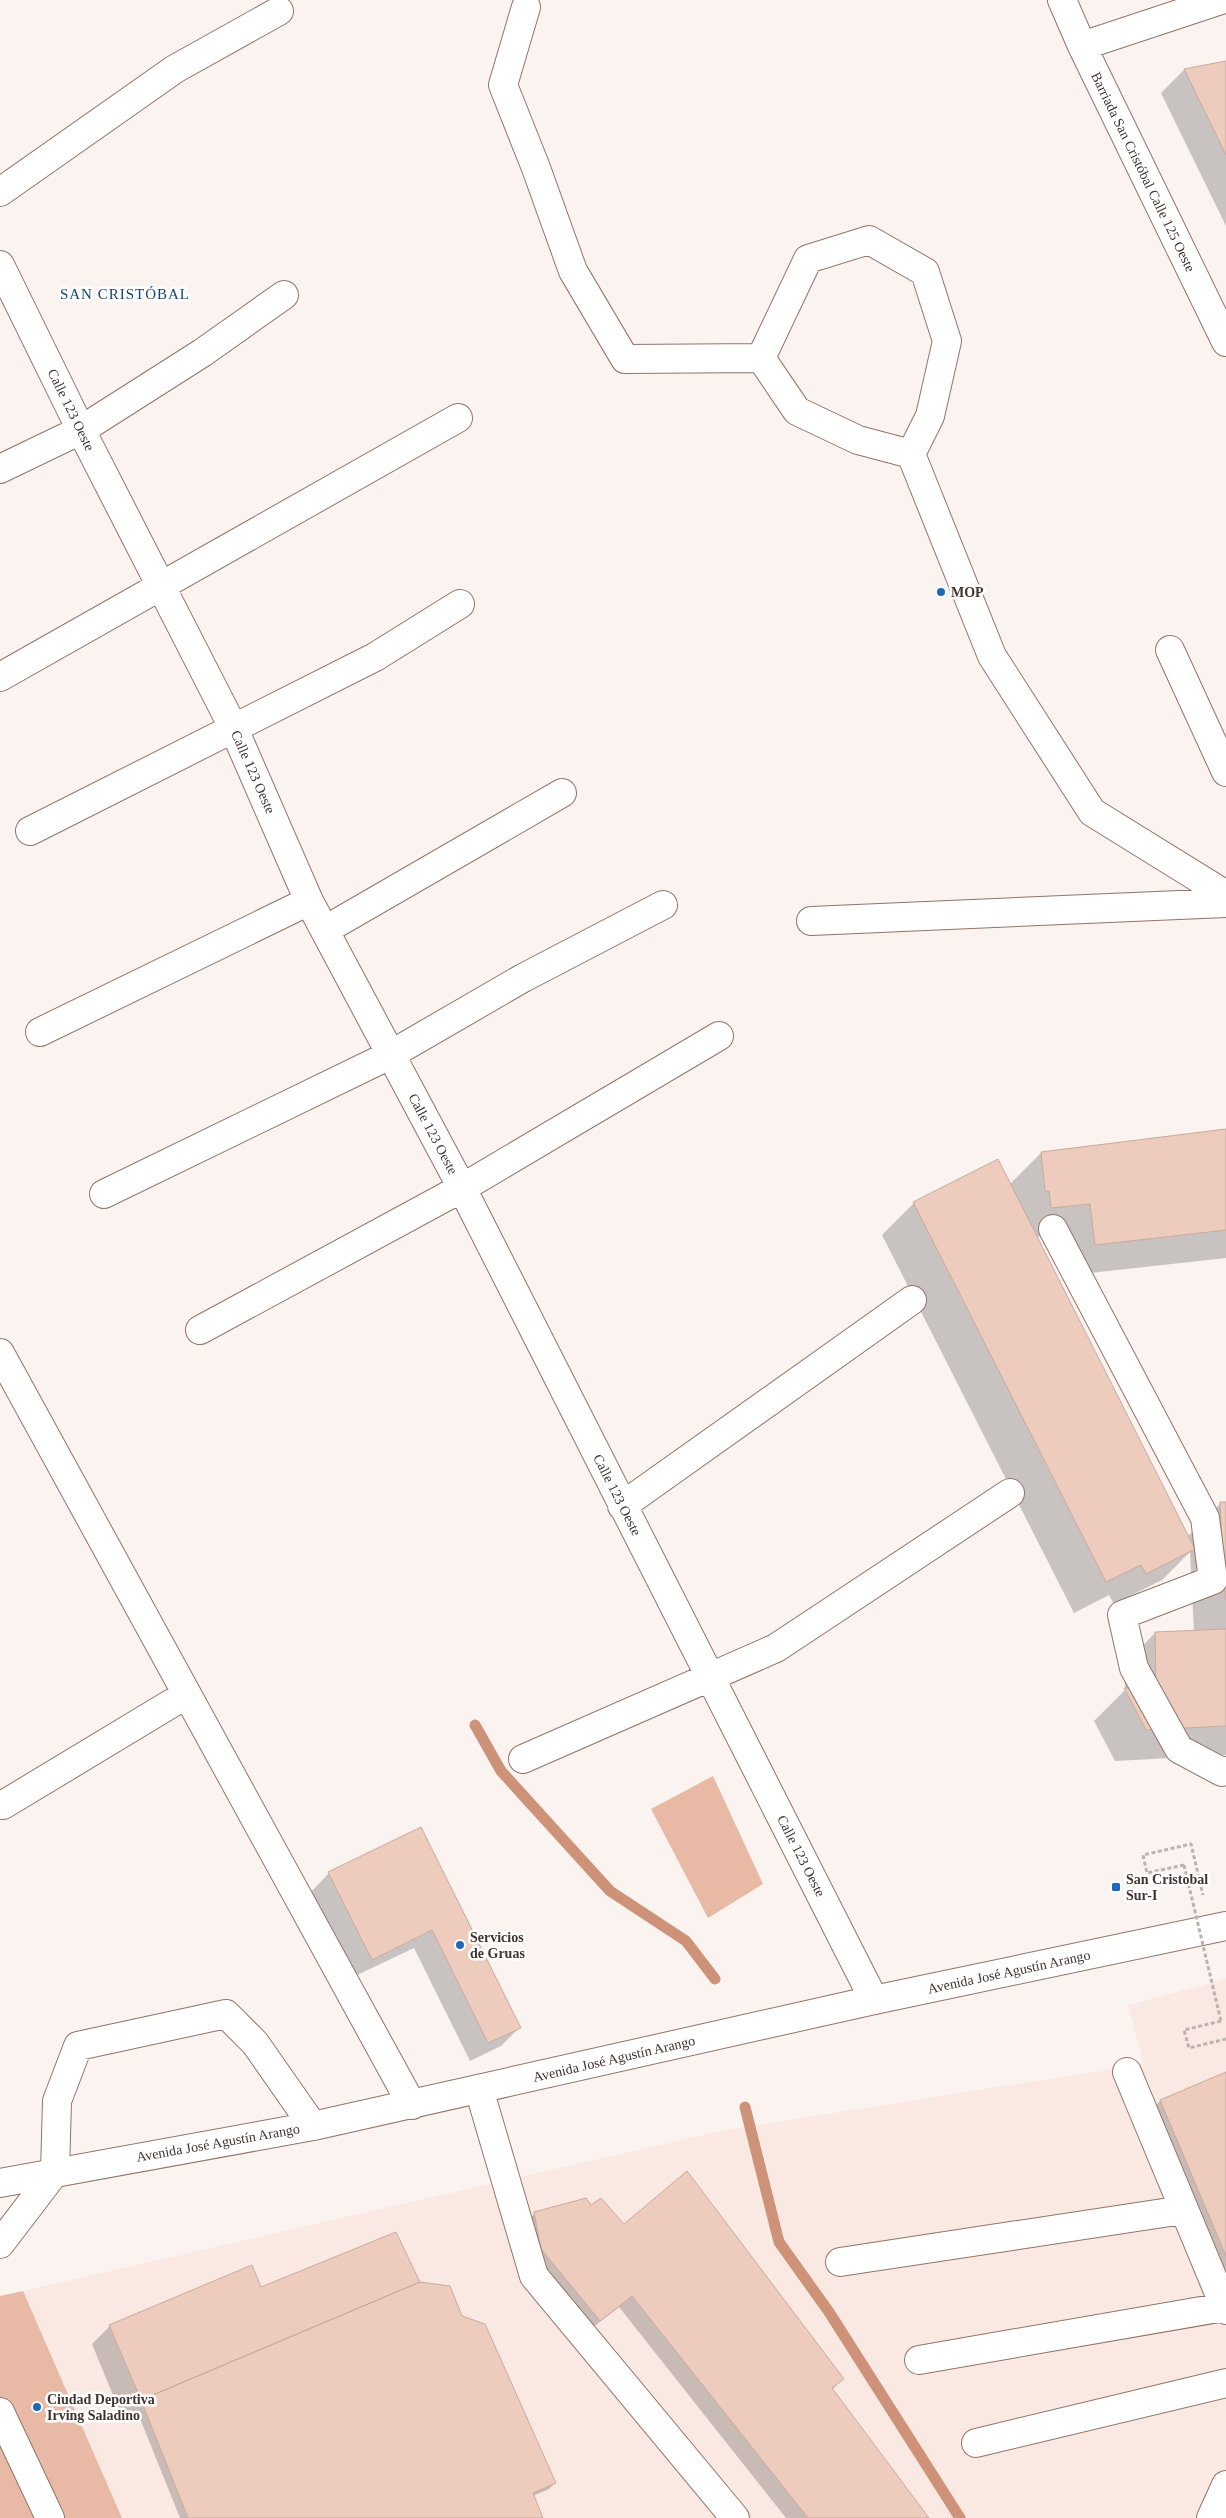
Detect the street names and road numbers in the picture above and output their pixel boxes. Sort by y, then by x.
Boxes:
street label: Barriada San Cristóbal Calle 125 Oeste [1088,70,1198,274]
street label: Calle 123 Oeste [45,367,97,453]
street label: Calle 123 Oeste [228,728,278,816]
street label: Calle 123 Oeste [405,1091,461,1177]
street label: Calle 123 Oeste [590,1452,644,1538]
street label: Calle 123 Oeste [774,1813,828,1899]
street label: Avenida José Agustín Arango [926,1947,1092,1997]
street label: Avenida José Agustín Arango [532,2033,696,2085]
street label: Avenida José Agustín Arango [135,2121,301,2165]

